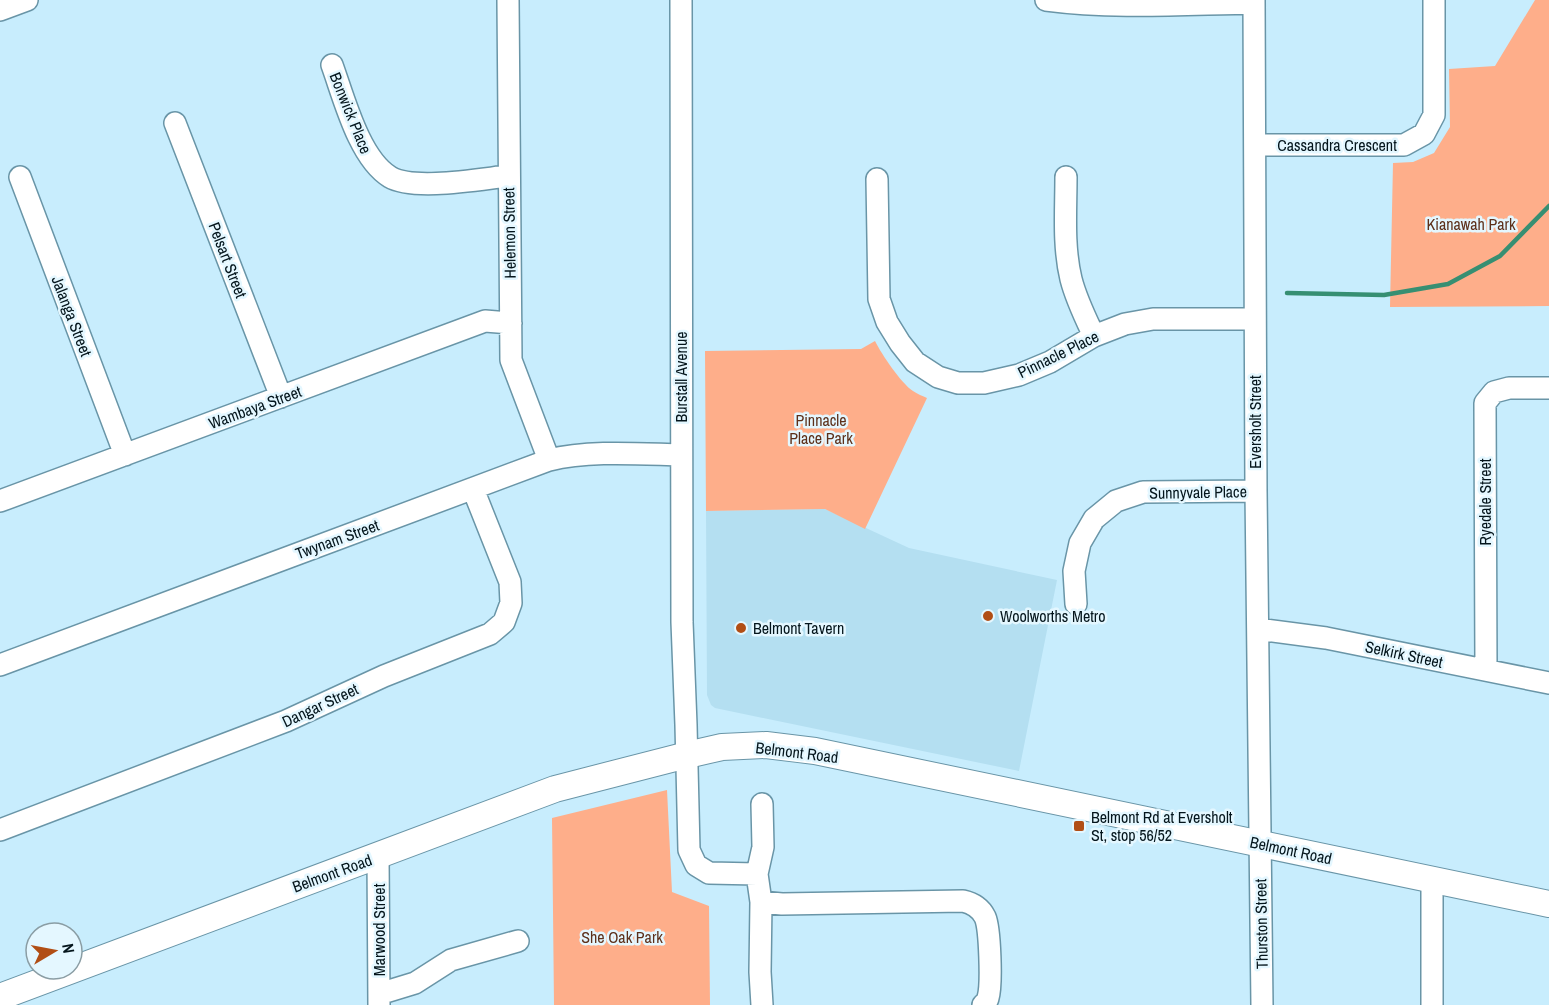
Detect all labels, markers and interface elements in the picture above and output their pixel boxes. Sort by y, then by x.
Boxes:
street label: Bonwick Place [325,69,377,157]
street label: Cassandra Crescent [1277,134,1397,156]
street label: Helemon Street [497,187,521,279]
park label: Kianawah Park [1427,213,1516,235]
street label: Pelsart Street [203,219,253,301]
street label: Jalanga Street [47,273,98,360]
street label: Pinnacle Place [1014,325,1102,383]
street label: Burstall Avenue [670,332,692,422]
street label: Eversholt Street [1244,375,1266,469]
street label: Wambaya Street [206,380,305,434]
park label: Pinnacle Place Park [789,409,853,449]
street label: Ryedale Street [1474,458,1496,545]
street label: Sunnyvale Place [1149,480,1247,504]
street label: Twynam Street [292,514,382,564]
place label: Woolworths Metro [1000,605,1106,627]
marker: Woolworths Metro [981,609,995,623]
place label: Belmont Tavern [753,617,844,639]
marker: Belmont Tavern [734,621,748,635]
street label: Selkirk Street [1363,635,1445,673]
street label: Dangar Street [278,678,362,732]
street label: Belmont Road [754,736,840,768]
place label: Belmont Rd at Eversholt St, stop 56/52 [1091,806,1233,846]
marker: Belmont Rd at Eversholt St, stop 56/52 [1072,819,1086,833]
street label: Belmont Road [1248,831,1334,869]
street label: Belmont Road [289,848,375,898]
street label: Thurston Street [1249,878,1273,969]
street label: Marwood Street [368,883,390,976]
north arrow [24,921,84,981]
park label: She Oak Park [581,926,663,948]
text: N [57,942,80,955]

